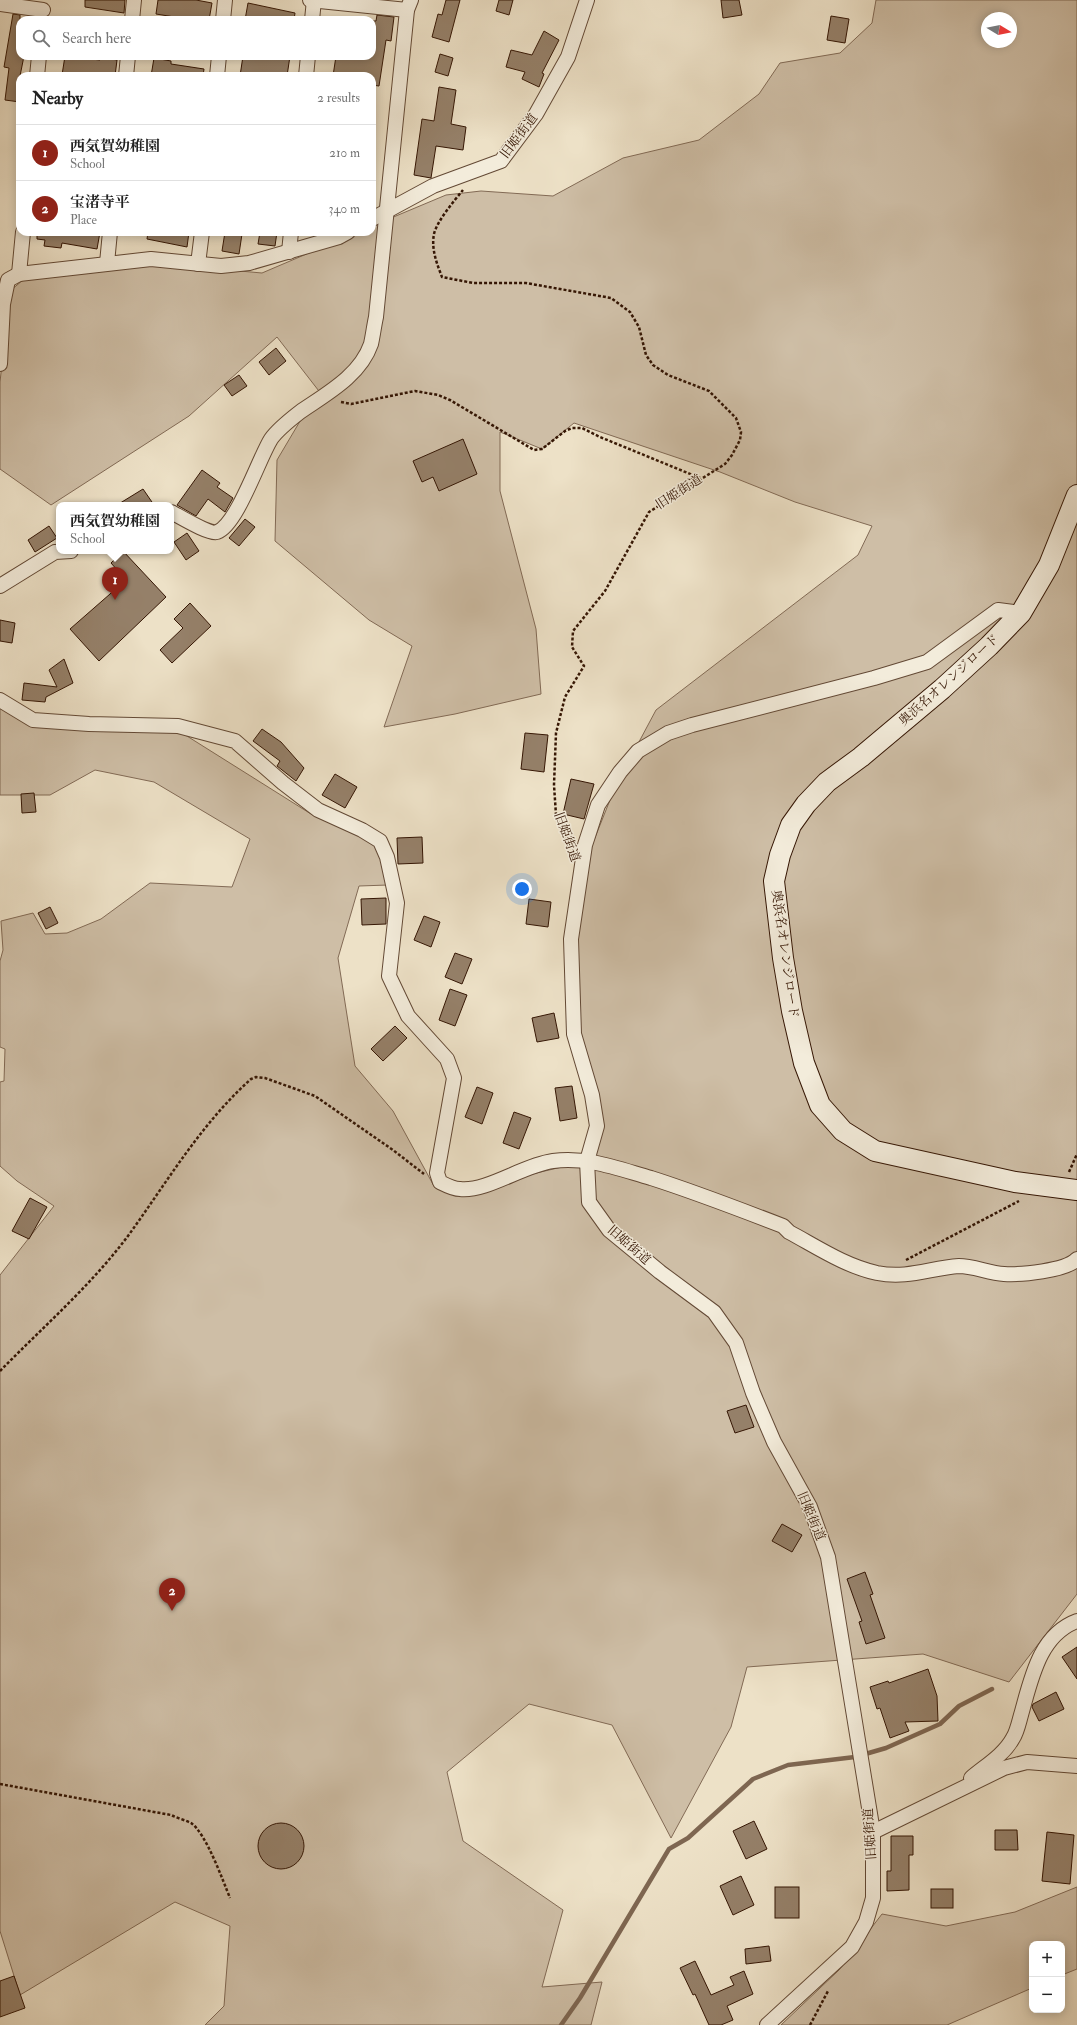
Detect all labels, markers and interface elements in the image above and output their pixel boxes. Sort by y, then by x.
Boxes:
north arrow [981,12,1017,48]
search box [16,16,376,60]
icon: search [30,27,52,49]
text: Search here [62,29,131,48]
text: Nearby [32,88,83,109]
text: 2 results [317,90,360,106]
street label: 旧姫街道 [497,110,541,162]
text: 西気賀幼稚園 [70,137,160,156]
text: 1 [43,145,47,161]
text: 210 m [329,145,360,161]
text: School [70,156,105,172]
text: 宝渚寺平 [70,193,130,212]
text: 2 [42,201,48,217]
text: 340 m [329,201,360,217]
text: Place [70,212,97,228]
street label: 旧姫街道 [653,471,705,513]
popup [56,502,174,554]
text: 西気賀幼稚園 [70,512,160,531]
text: School [70,531,105,547]
pin: 1 [102,567,128,600]
street label: 奥浜名オレンジロード [896,631,1002,729]
street label: 旧姫街道 [551,810,583,864]
your location [512,879,532,899]
street label: 奥浜名オレンジロード [768,889,802,1019]
street label: 旧姫街道 [604,1222,654,1268]
street label: 旧姫街道 [793,1489,829,1543]
pin: 2 [159,1578,185,1611]
street label: 旧姫街道 [860,1807,880,1861]
map controls [1029,1941,1065,2013]
button: + [1029,1941,1065,1977]
button: − [1029,1977,1065,2013]

